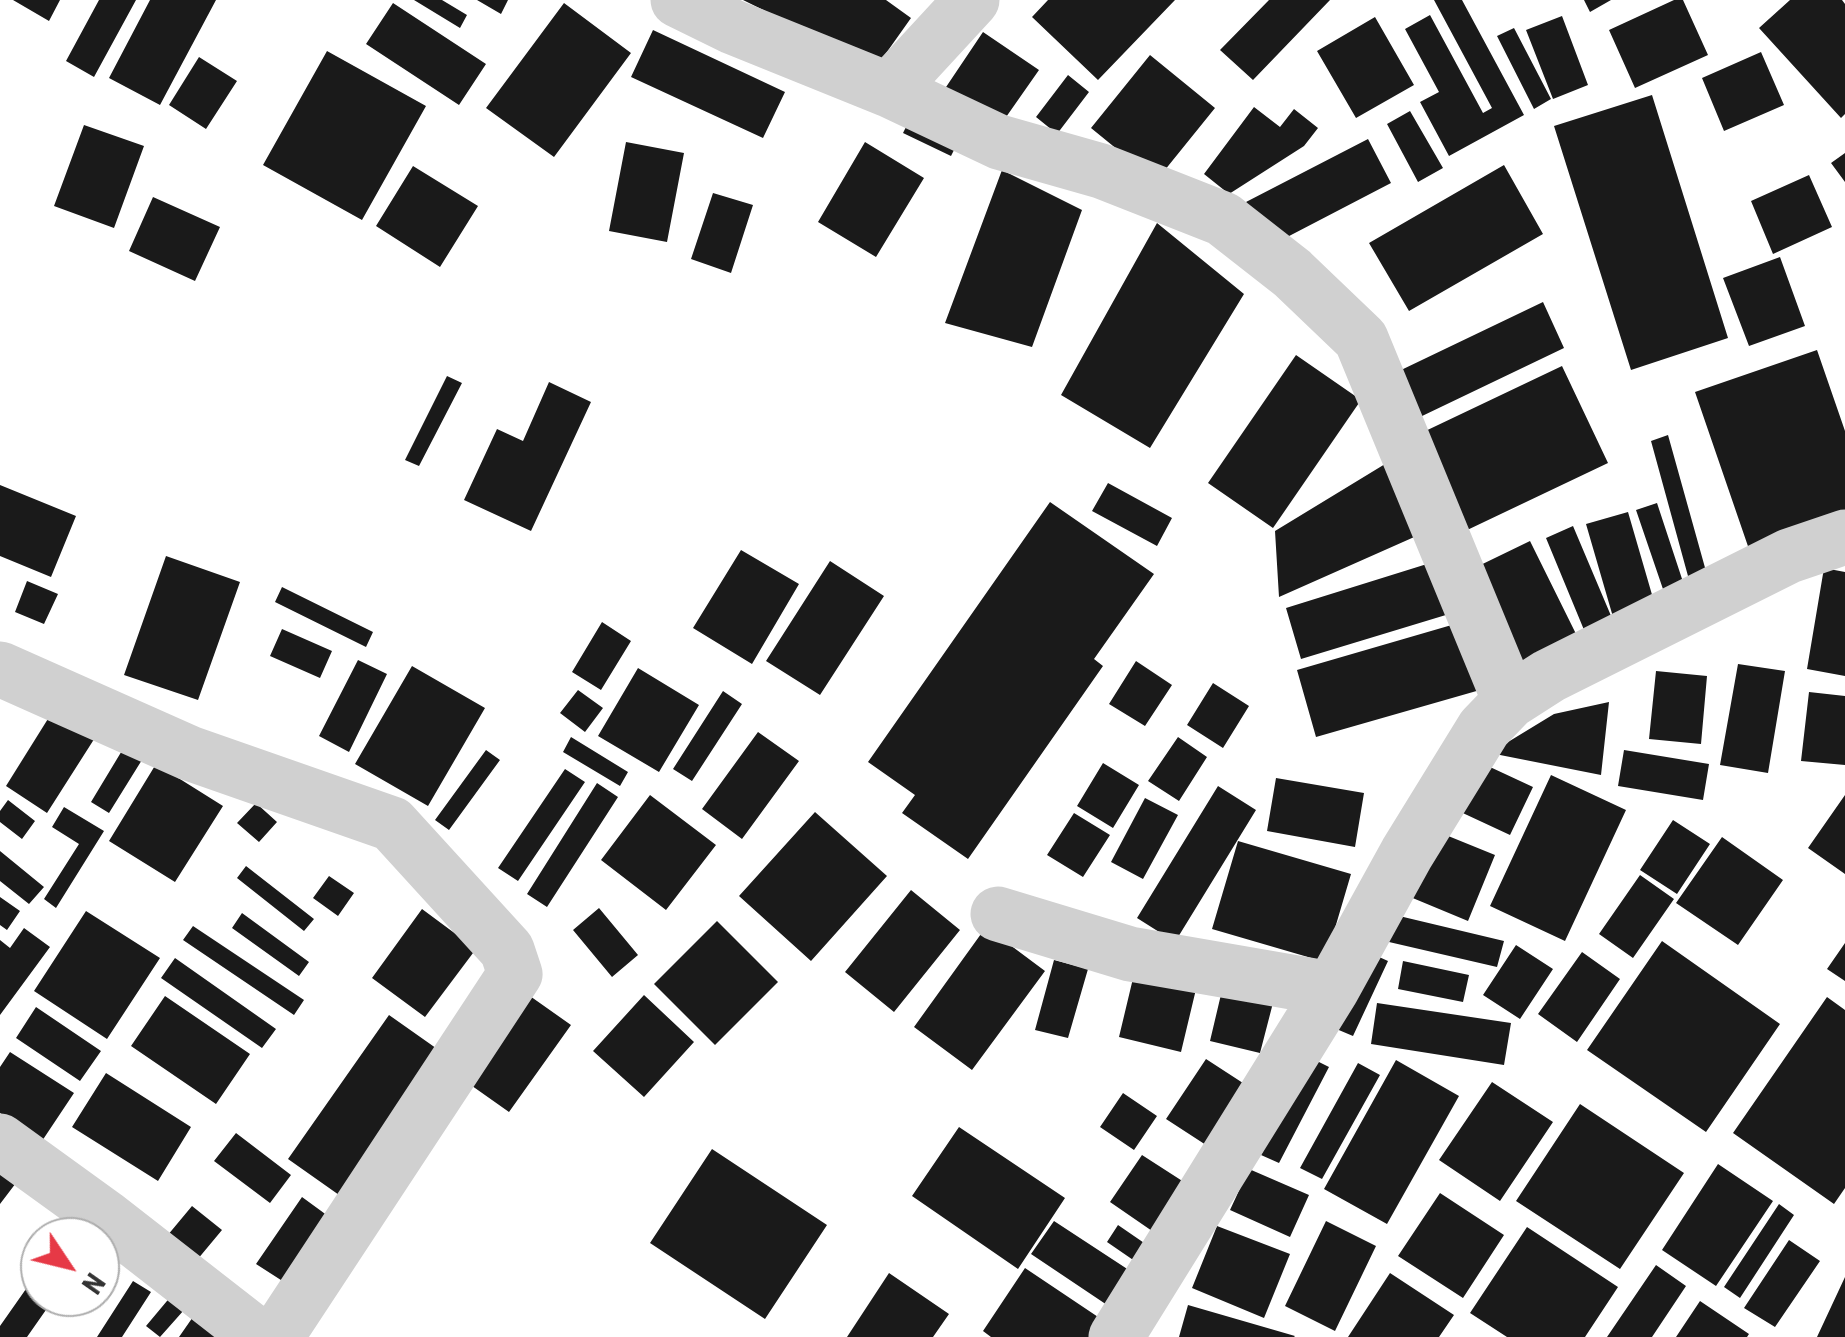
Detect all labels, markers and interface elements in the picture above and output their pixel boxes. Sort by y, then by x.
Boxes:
north arrow [20,1217,120,1317]
text: N [75,1267,112,1300]

